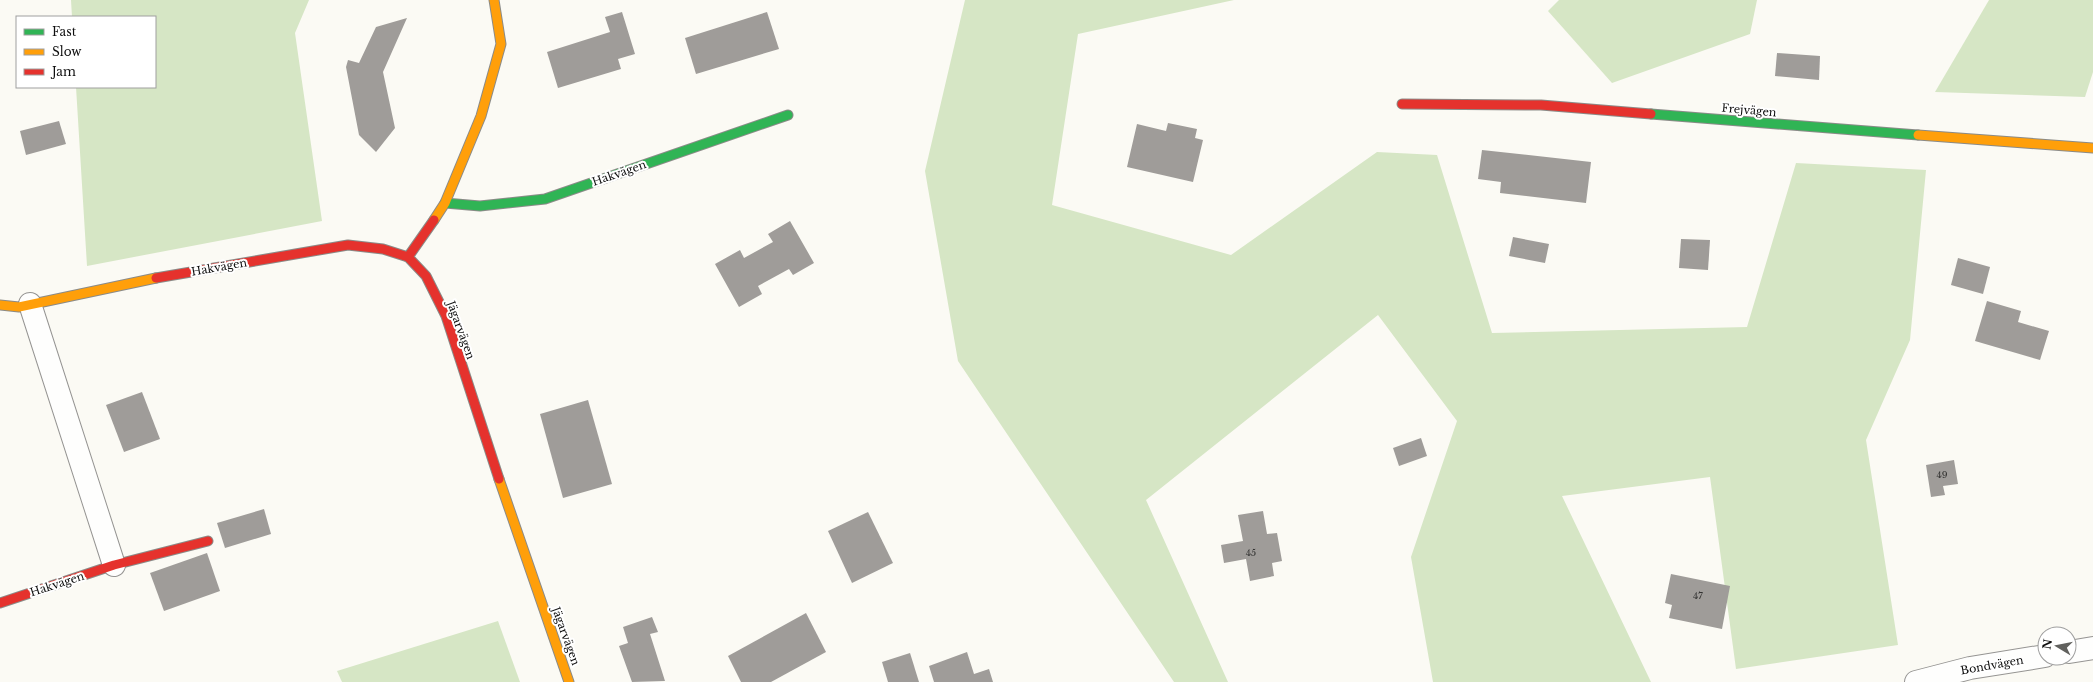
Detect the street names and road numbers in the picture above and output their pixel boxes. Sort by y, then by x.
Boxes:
street label: Frejvägen [1721,101,1778,119]
street label: Hakvägen [590,157,648,189]
street label: Hakvägen [190,255,248,279]
street label: Jägarvägen [443,297,478,361]
street label: Hakvägen [28,569,86,599]
street label: Jägarvägen [548,603,583,667]
street label: Bondvägen [1959,653,2025,677]

